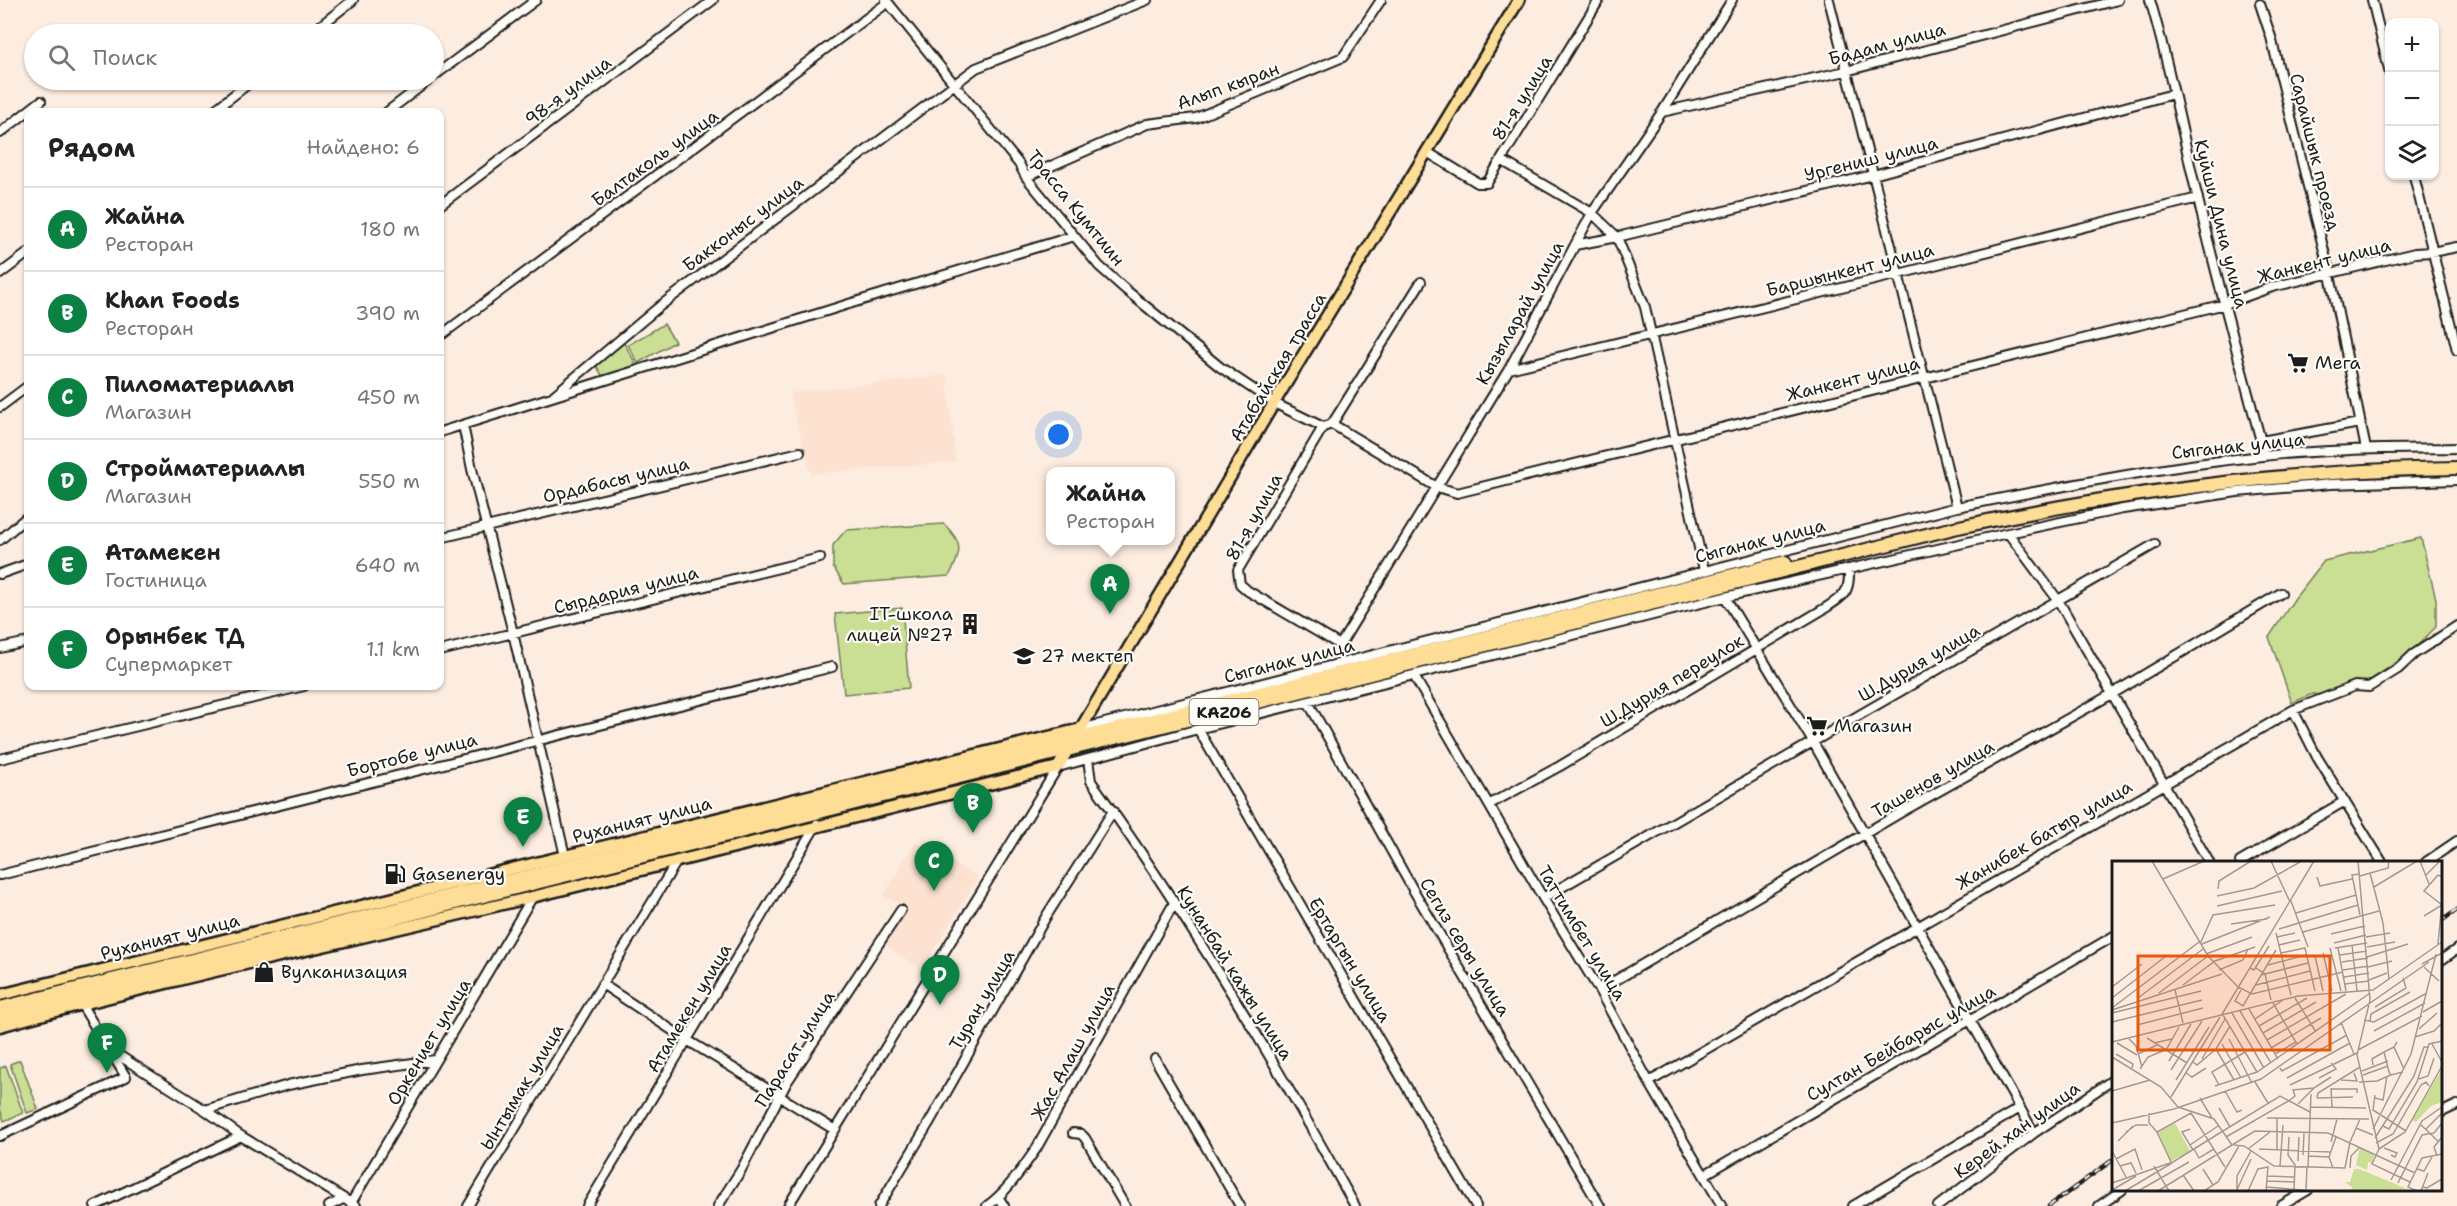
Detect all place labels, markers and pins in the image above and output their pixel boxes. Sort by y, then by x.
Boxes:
supermarket icon: Мега [2286,351,2310,375]
place label: Мега [2315,351,2361,375]
pin: A [1090,564,1130,614]
place label: IT-школа лицей №27 [847,602,953,647]
building icon: IT-школа лицей №27 [958,612,982,636]
school or university icon: 27 мектеп [1012,644,1036,668]
place label: 27 мектеп [1041,644,1134,668]
supermarket icon: Магазин [1805,714,1829,738]
place label: Магазин [1834,714,1912,738]
pin: B [954,784,992,833]
pin: E [504,798,542,847]
pin: C [914,842,954,891]
fuel station icon: Gasenergy [383,862,407,886]
place label: Gasenergy [412,862,505,886]
pin: D [920,956,960,1005]
shop icon: Вулканизация [252,960,276,984]
place label: Вулканизация [281,960,408,984]
pin: F [88,1024,126,1073]

